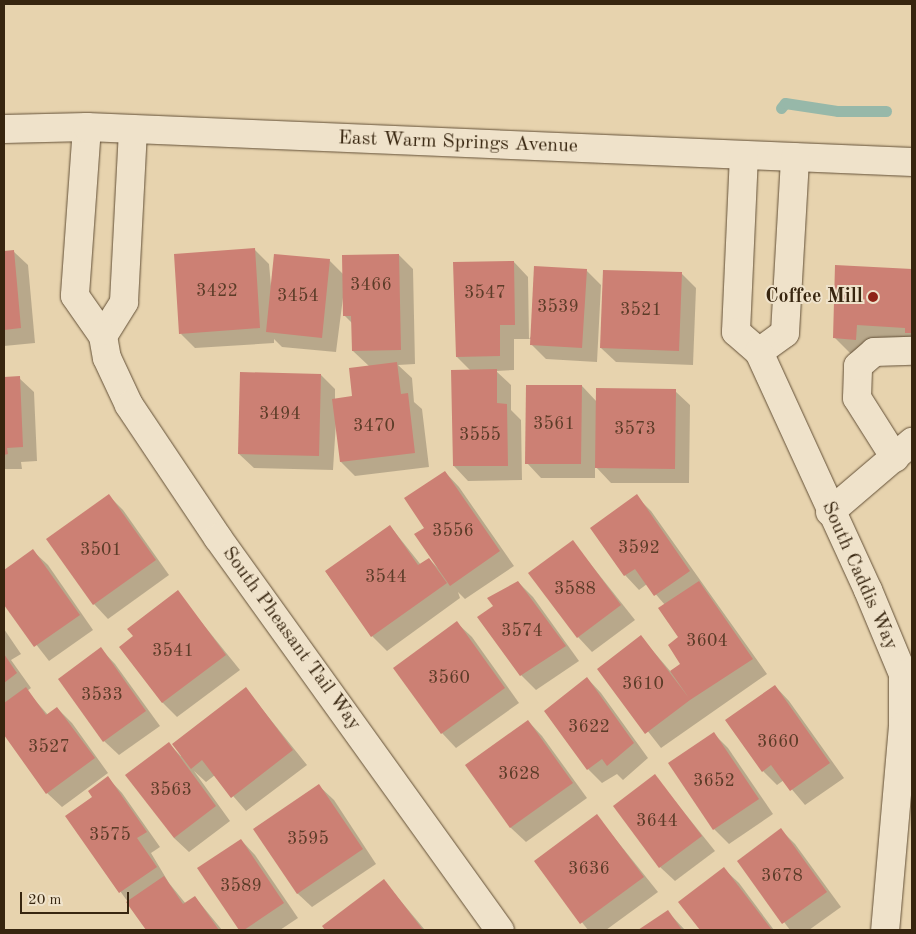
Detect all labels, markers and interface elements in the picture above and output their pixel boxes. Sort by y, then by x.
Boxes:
street label: East Warm Springs Avenue [338,127,578,159]
house number: 3466 [350,274,392,296]
house number: 3422 [196,280,238,302]
house number: 3547 [464,282,506,304]
house number: 3454 [277,285,319,307]
place label: Coffee Mill [765,285,863,309]
marker: Coffee Mill [867,291,879,303]
house number: 3539 [537,296,579,318]
house number: 3521 [620,299,662,321]
house number: 3494 [259,403,301,425]
house number: 3561 [533,413,575,435]
house number: 3470 [353,415,395,437]
house number: 3573 [614,418,656,440]
house number: 3555 [459,424,501,446]
street label: South Caddis Way [815,498,903,654]
house number: 3556 [432,520,474,542]
house number: 3592 [618,537,660,559]
house number: 3501 [80,539,122,561]
street label: South Pheasant Tail Way [216,542,366,736]
house number: 3544 [365,566,407,588]
house number: 3588 [554,578,596,600]
house number: 3574 [501,620,543,642]
house number: 3604 [686,630,728,652]
house number: 3541 [152,640,194,662]
house number: 3560 [428,667,470,689]
house number: 3610 [622,673,664,695]
house number: 3533 [81,684,123,706]
house number: 3622 [568,716,610,738]
house number: 3660 [757,731,799,753]
house number: 3527 [28,736,70,758]
house number: 3628 [498,763,540,785]
house number: 3652 [693,770,735,792]
house number: 3563 [150,779,192,801]
house number: 3644 [636,810,678,832]
house number: 3575 [89,824,131,846]
house number: 3595 [287,828,329,850]
house number: 3636 [568,858,610,880]
house number: 3678 [761,865,803,887]
house number: 3589 [220,875,262,897]
scale bar [22,882,131,914]
text: 20 m [28,893,62,908]

